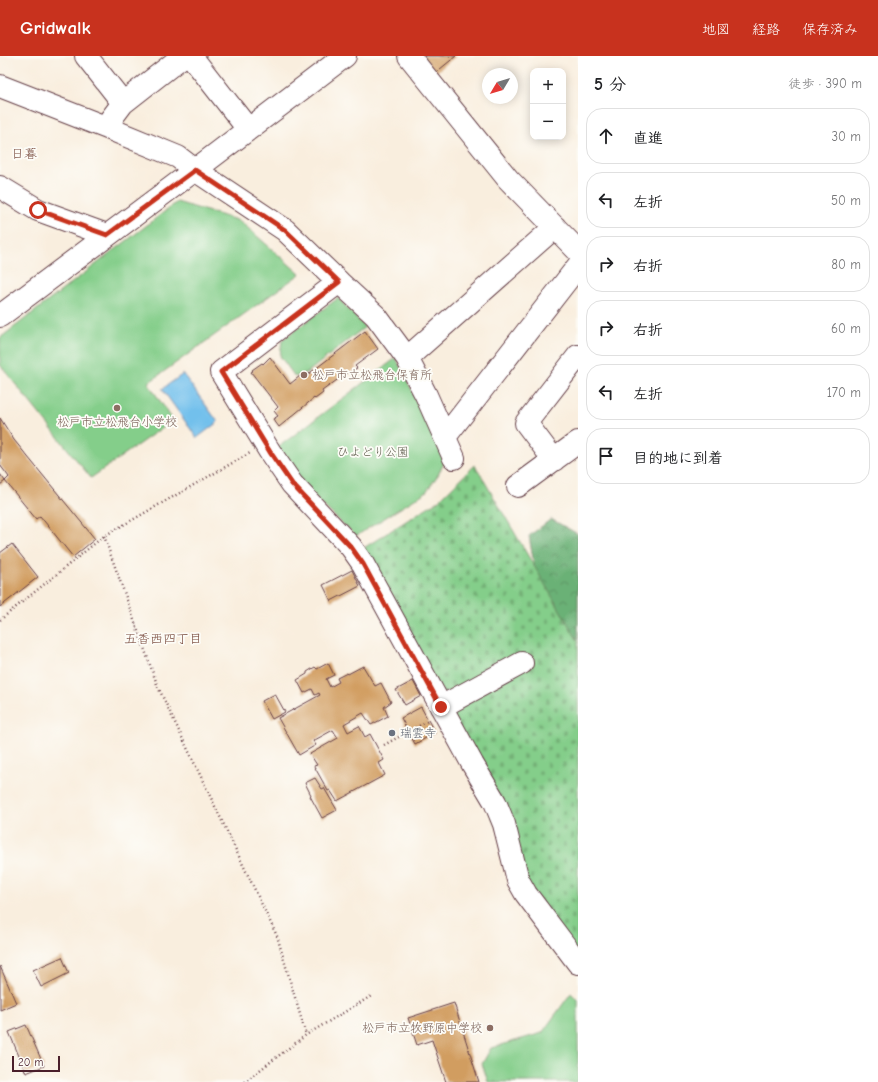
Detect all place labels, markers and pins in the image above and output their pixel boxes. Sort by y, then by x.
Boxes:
place label: 松戸市立松飛台保育所 [312,368,432,382]
marker: 松戸市立松飛台保育所 [299,370,309,380]
marker: 松戸市立松飛台小学校 [112,403,122,413]
place label: 松戸市立松飛台小学校 [57,415,177,429]
place label: 瑞雲寺 [400,726,436,740]
marker: 瑞雲寺 [387,728,397,738]
place label: 松戸市立牧野原中学校 [362,1021,482,1035]
marker: 松戸市立牧野原中学校 [485,1023,495,1033]

